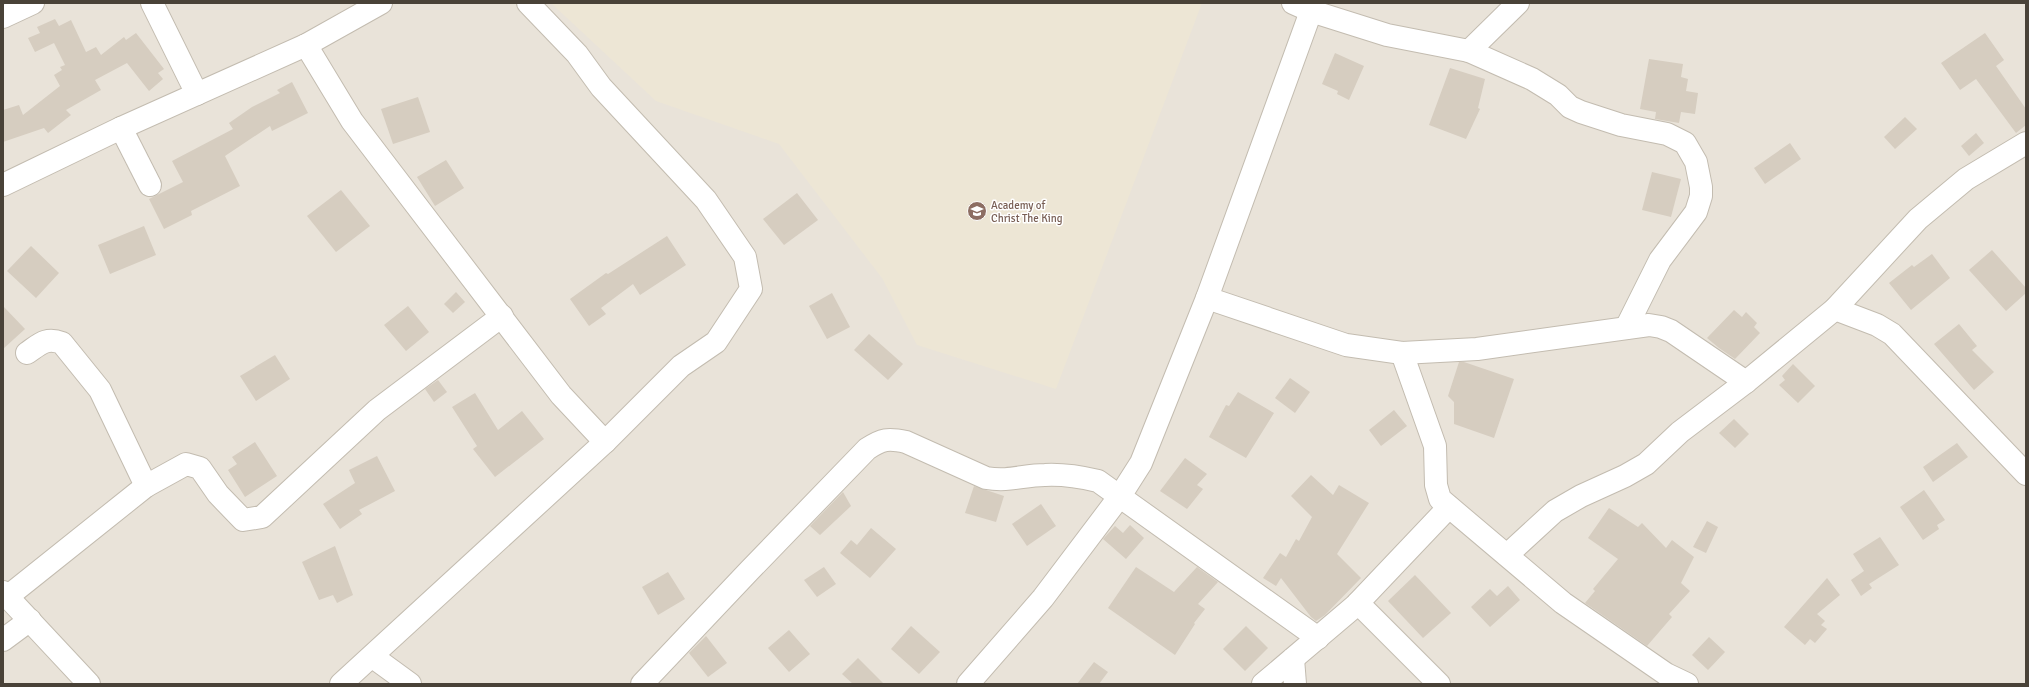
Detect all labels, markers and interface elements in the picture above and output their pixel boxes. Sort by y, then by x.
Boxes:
place label: Academy of Christ The King [991,199,1063,225]
school or university icon: Academy of Christ The King [966,200,988,222]

